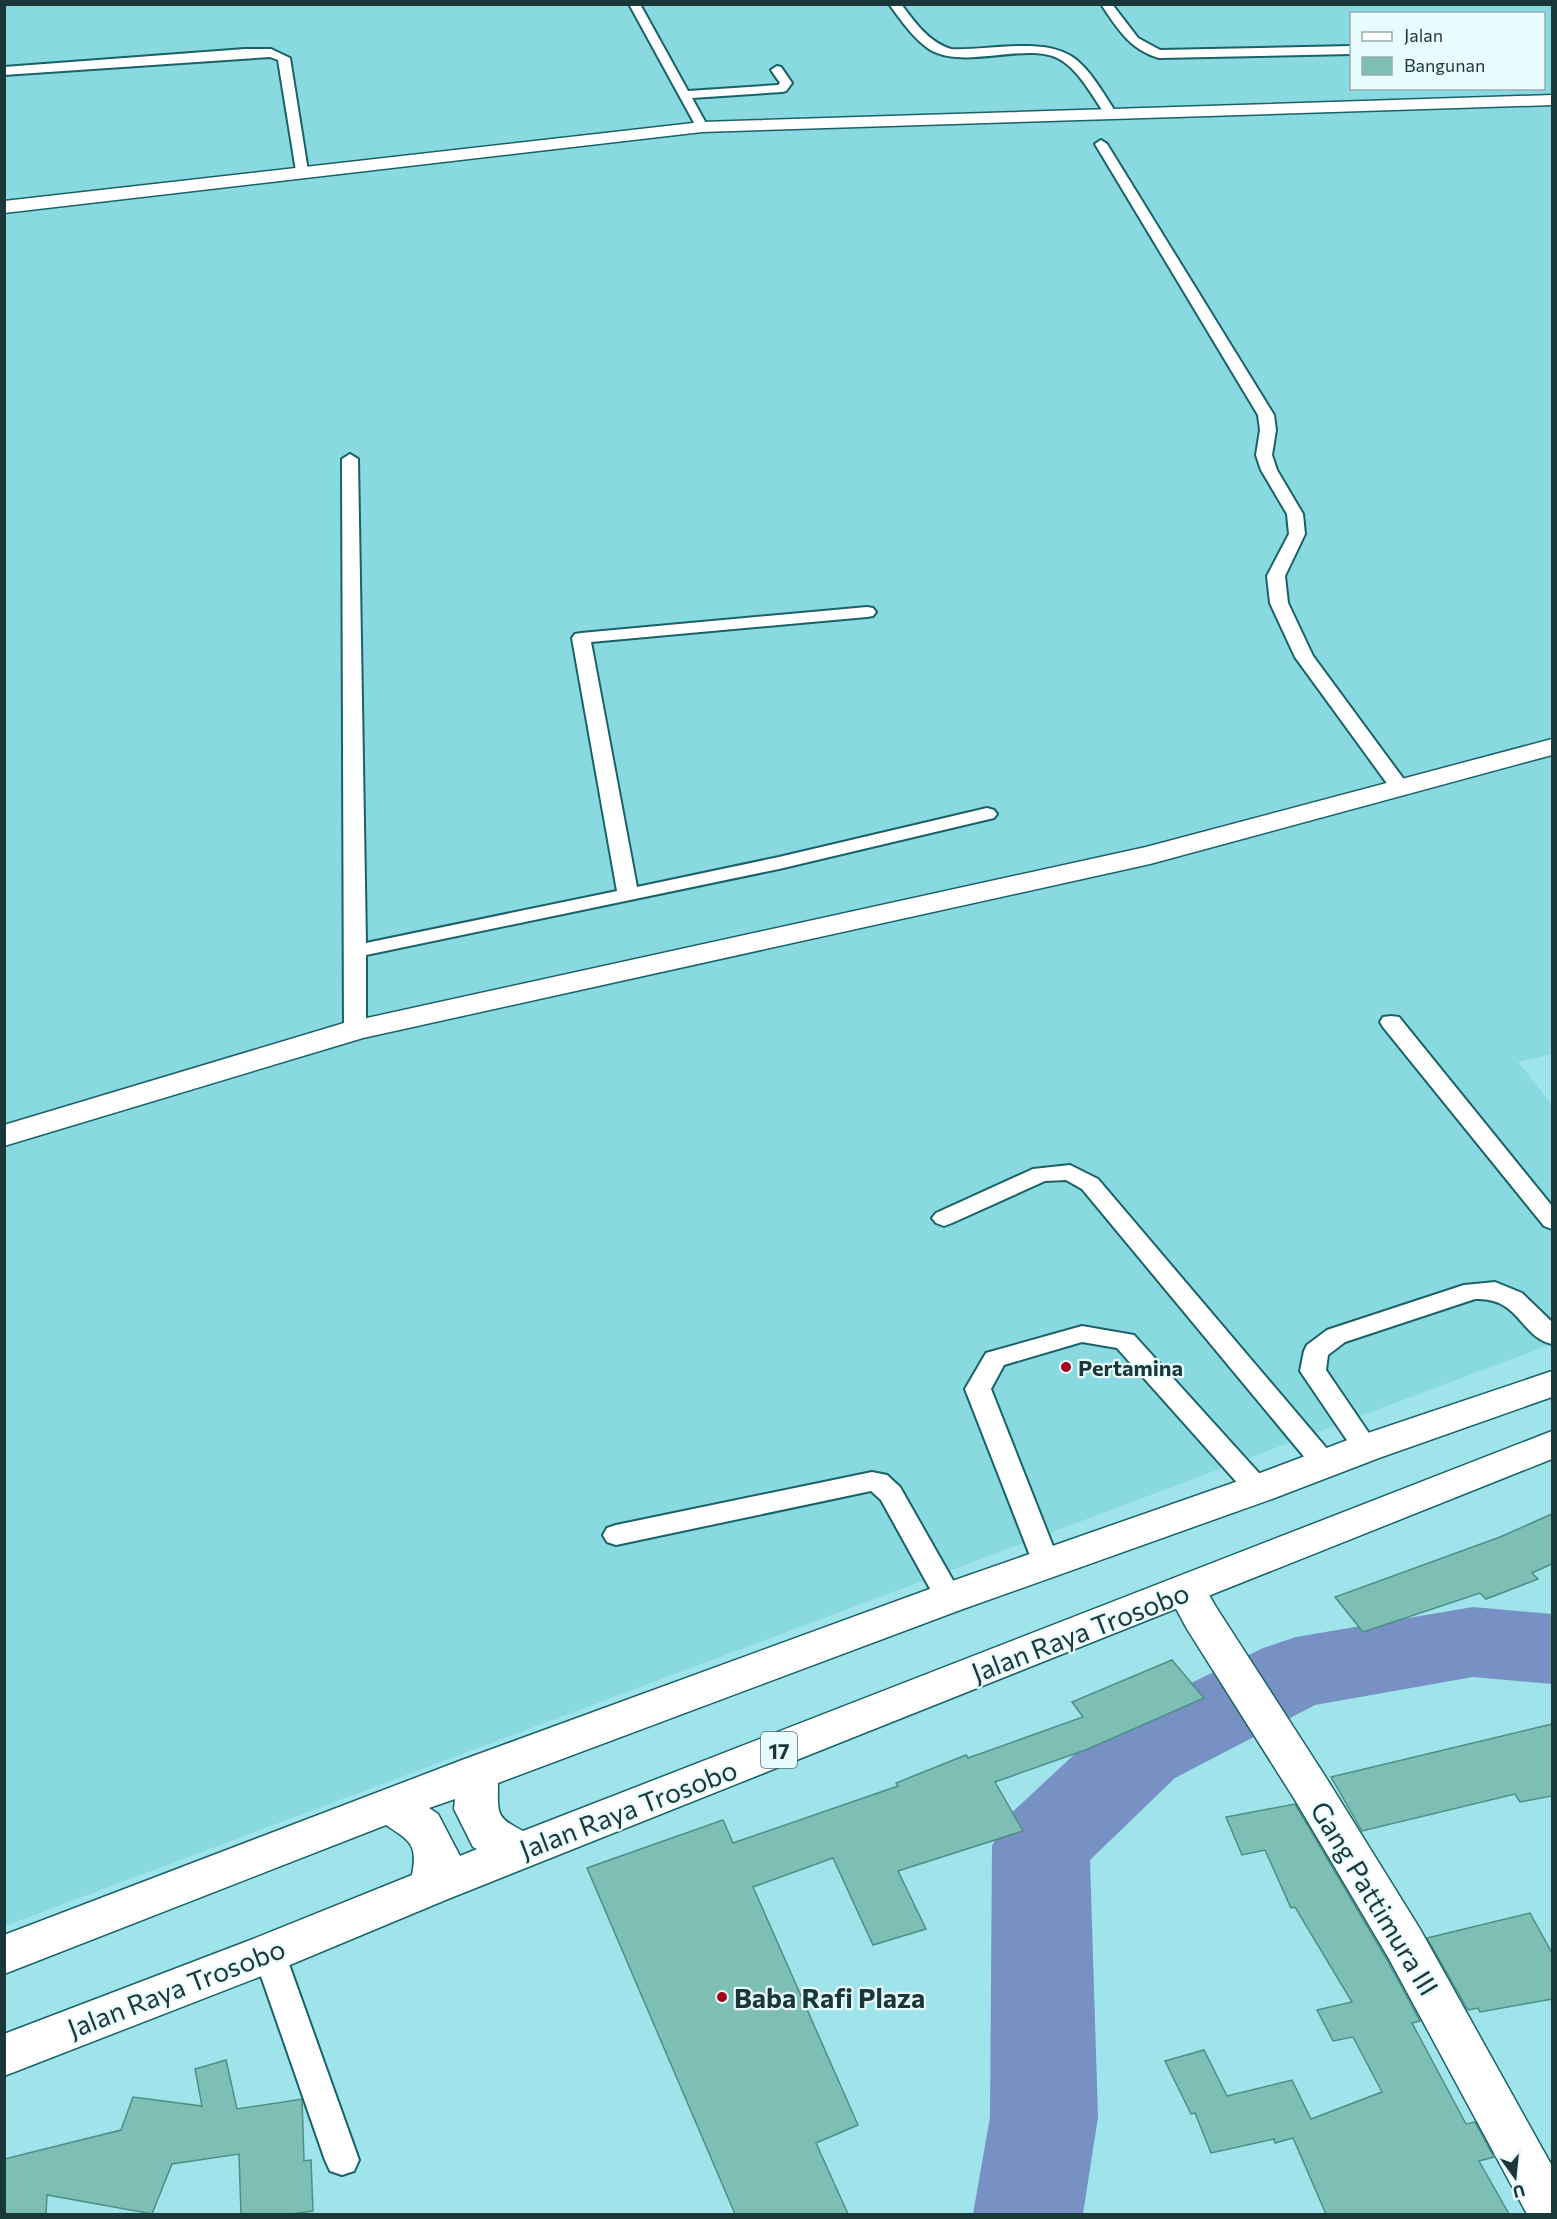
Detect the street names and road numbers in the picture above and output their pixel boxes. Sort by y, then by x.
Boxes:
street label: Jalan Raya Trosobo [967,1575,1193,1689]
road number: 17 [761,1732,797,1768]
street label: Jalan Raya Trosobo [515,1752,741,1866]
street label: Gang Pattimura III [1304,1795,1446,2001]
street label: Jalan Raya Trosobo [63,1931,289,2045]

